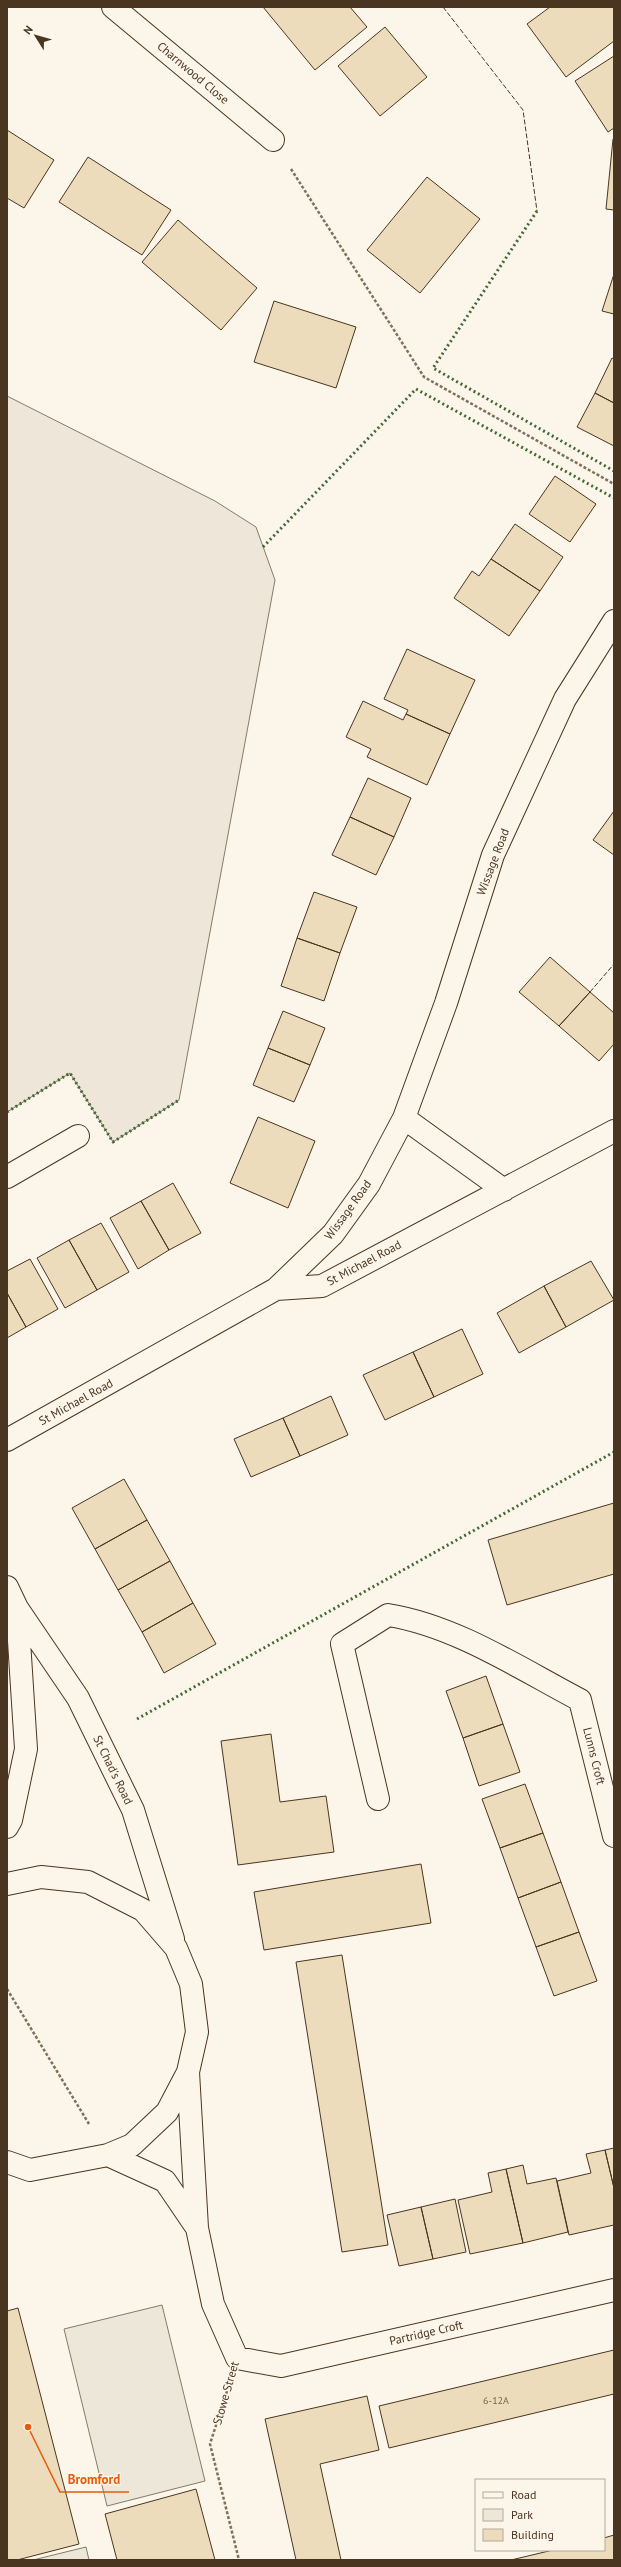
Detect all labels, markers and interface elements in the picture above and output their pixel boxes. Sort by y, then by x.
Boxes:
north arrow [16,16,56,56]
text: N [20,23,36,37]
street label: Charnwood Close [154,38,232,107]
street label: Wissage Road [473,826,512,897]
street label: Wissage Road [321,1177,374,1243]
street label: St Michael Road [324,1237,404,1289]
street label: St Michael Road [36,1375,115,1428]
street label: Lunns Croft [580,1726,609,1786]
street label: St Chad's Road [90,1733,137,1807]
street label: Partridge Croft [388,2317,464,2348]
street label: Stowe Street [209,2359,242,2426]
house number: 6-12A [483,2394,509,2407]
callout: Bromford [60,2467,129,2492]
text: Bromford [68,2471,120,2488]
legend [475,2479,605,2551]
text: Road [511,2487,536,2502]
text: Park [511,2507,533,2522]
text: Building [511,2527,554,2542]

